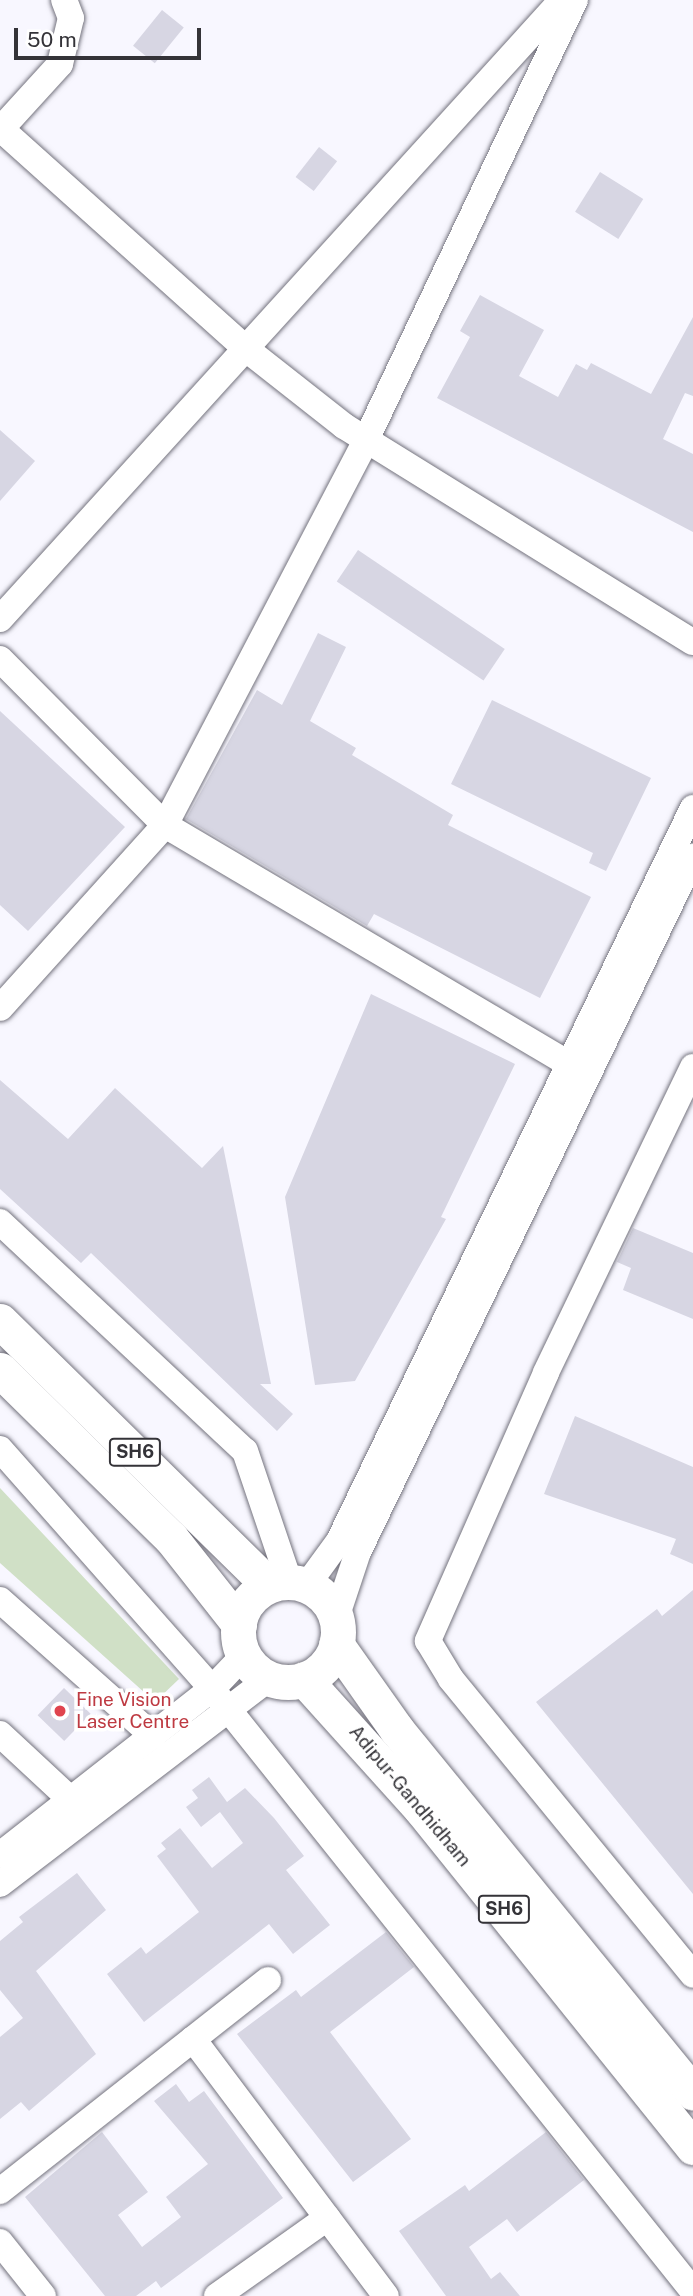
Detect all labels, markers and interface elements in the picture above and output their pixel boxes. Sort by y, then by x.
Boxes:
scale bar [18,14,205,58]
text: 50 m [27,27,77,52]
road number: SH6 [109,1437,161,1466]
place label: Fine Vision Laser Centre [76,1689,189,1733]
marker: Fine Vision Laser Centre [50,1701,70,1721]
street label: Adipur-Gandhidham [344,1721,476,1871]
road number: SH6 [478,1895,530,1924]

